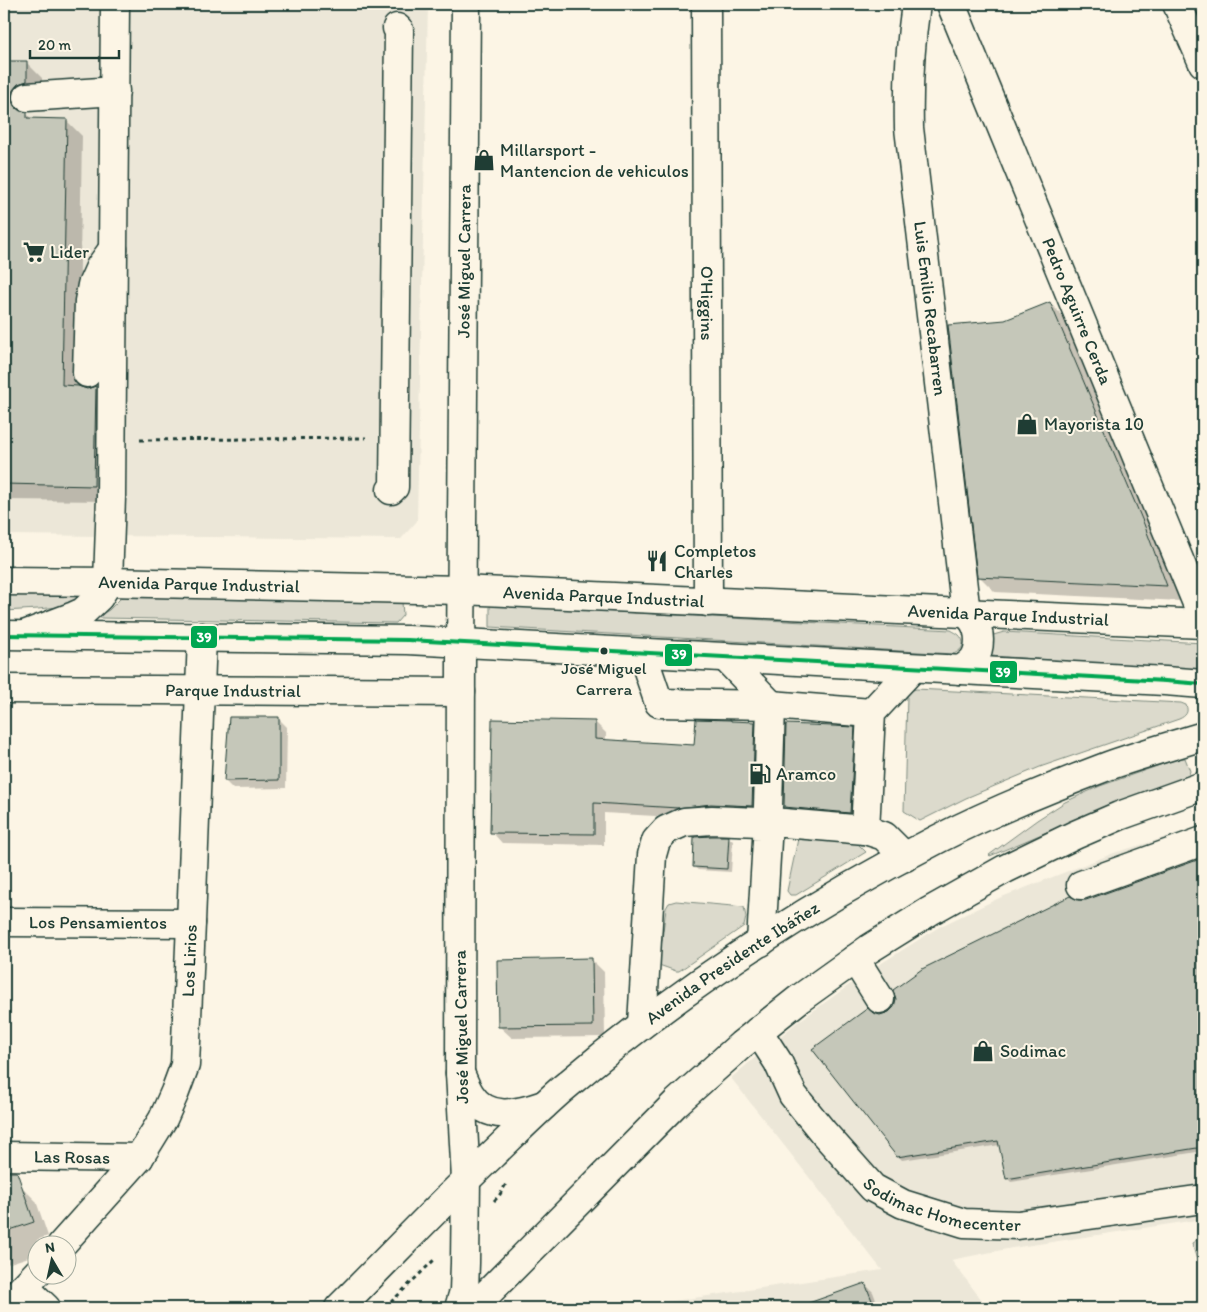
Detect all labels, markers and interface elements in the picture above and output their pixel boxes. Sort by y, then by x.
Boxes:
scale bar [30,28,119,60]
text: 20 m [38,36,72,54]
place label: Millarsport - Mantencion de vehiculos [500,139,689,182]
shop icon: Millarsport - Mantencion de vehiculos [471,147,497,173]
street label: José Miguel Carrera [452,183,476,338]
street label: Luis Emilio Recabarren [909,220,951,397]
street label: Pedro Aguirre Cerda [1037,234,1117,389]
supermarket icon: Lider [21,239,47,265]
place label: Lider [50,241,89,263]
street label: O'Higgins [696,266,718,340]
shop icon: Mayorista 10 [1014,411,1040,437]
place label: Mayorista 10 [1044,413,1144,435]
place label: Completos Charles [674,540,756,583]
restaurant icon: Completos Charles [644,548,670,574]
street label: Avenida Parque Industrial [98,571,300,597]
street label: Avenida Parque Industrial [503,581,705,612]
street label: Avenida Parque Industrial [907,599,1109,631]
line badge: 39 [190,625,218,649]
text: 39 [197,629,211,646]
line badge: 39 [664,643,693,667]
marker: José Miguel Carrera [599,646,609,656]
text: 39 [672,646,686,663]
place label: José Miguel Carrera [561,658,647,699]
line badge: 39 [989,660,1018,684]
text: 39 [996,664,1010,681]
street label: Parque Industrial [165,679,301,702]
fuel station icon: Aramco [747,761,773,787]
place label: Aramco [776,763,836,785]
street label: Avenida Presidente Ibáñez [641,896,824,1029]
street label: Los Pensamientos [29,911,167,934]
street label: Los Lirios [177,924,202,997]
street label: José Miguel Carrera [449,949,473,1104]
shop icon: Sodimac [970,1038,996,1064]
place label: Sodimac [1000,1040,1066,1062]
street label: Las Rosas [34,1145,110,1169]
street label: Sodimac Homecenter [858,1173,1021,1236]
north arrow [28,1234,78,1284]
text: N [44,1239,56,1257]

